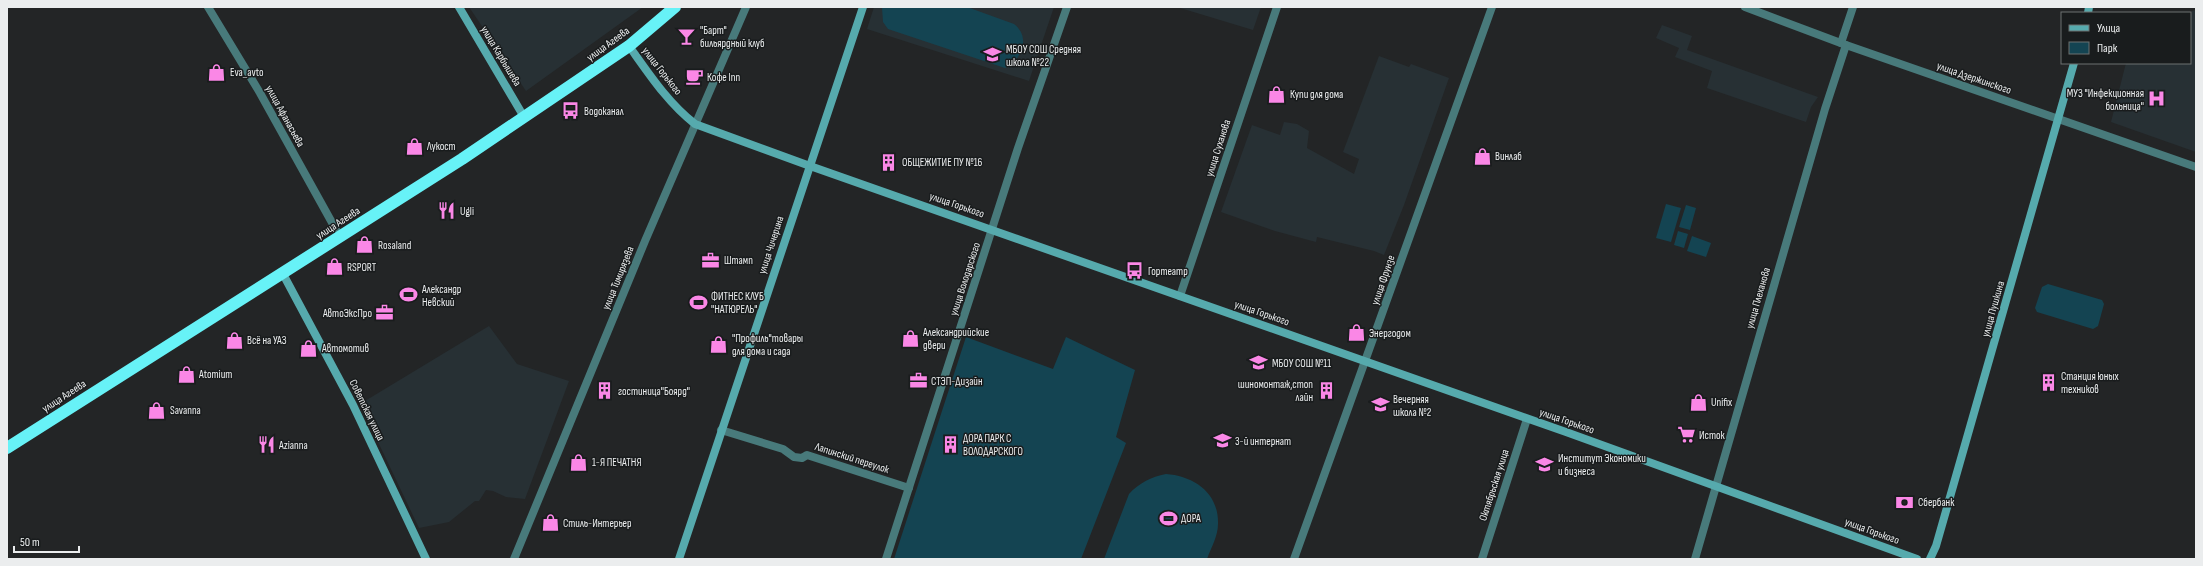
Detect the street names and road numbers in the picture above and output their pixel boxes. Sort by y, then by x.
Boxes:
street label: улица Карбышева [478,24,524,88]
street label: улица Агеева [584,24,632,64]
street label: улица Горького [639,44,685,98]
street label: улица Дзержинского [1935,59,2013,97]
street label: улица Афанасьева [263,83,307,149]
street label: улица Суханова [1203,118,1233,178]
street label: улица Горького [928,190,987,221]
street label: улица Агеева [314,204,362,242]
street label: улица Чичерина [756,214,786,276]
street label: улица Володарского [947,240,983,317]
street label: улица Тимирязева [599,244,637,312]
street label: улица Фрунзе [1368,253,1398,307]
street label: улица Плеханова [1743,266,1773,330]
street label: улица Пушкина [1979,280,2007,338]
street label: улица Горького [1233,298,1292,329]
street label: улица Агеева [40,377,88,415]
street label: Советская улица [347,377,387,443]
street label: улица Горького [1538,406,1597,437]
street label: Лапинский переулок [812,440,892,476]
street label: Октябрьская улица [1476,448,1512,522]
street label: улица Горького [1843,515,1901,547]

